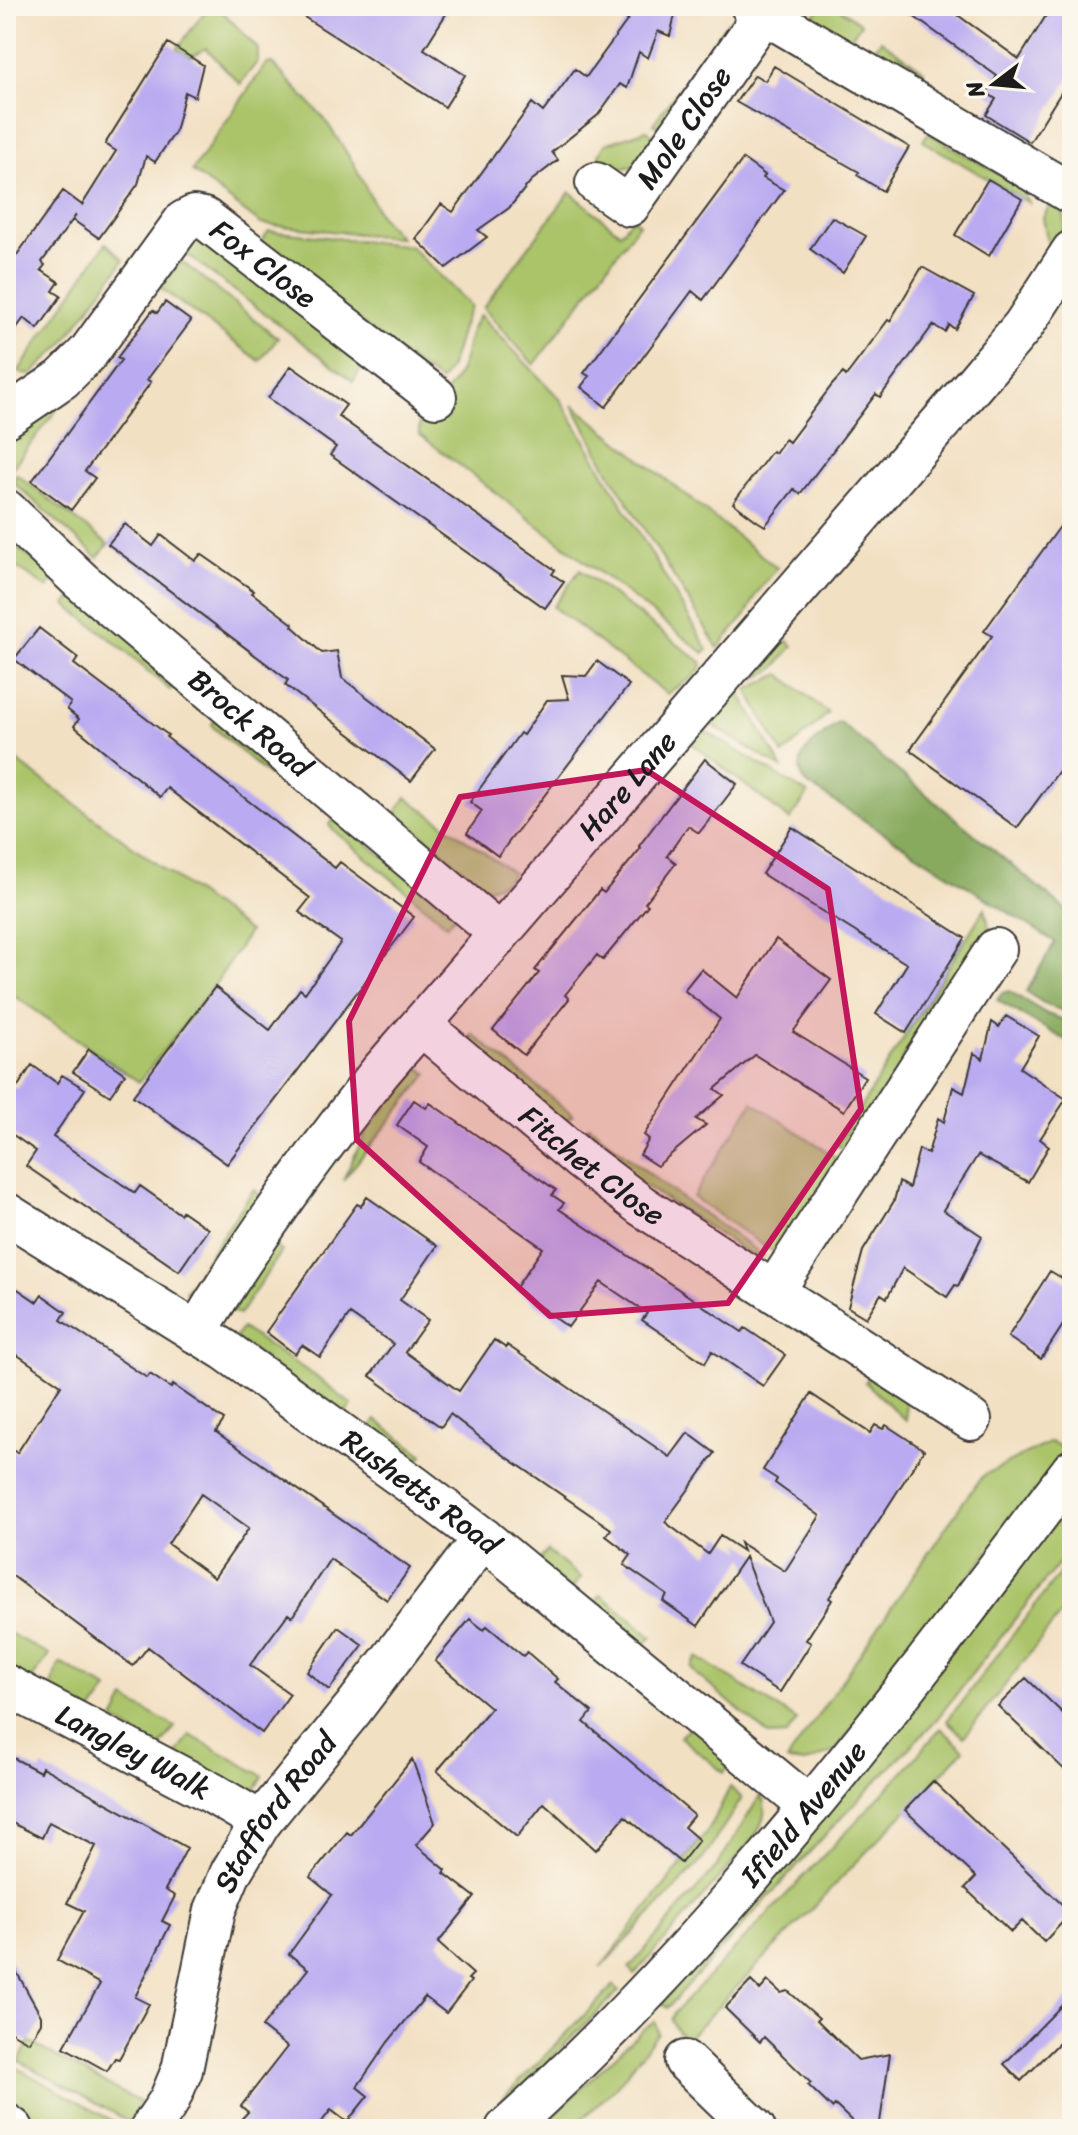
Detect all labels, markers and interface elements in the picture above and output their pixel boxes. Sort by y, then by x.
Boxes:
north arrow [954,44,1034,124]
street label: Mole Close [621,54,747,201]
text: N [954,76,996,103]
street label: Fox Close [198,205,329,323]
street label: Brock Road [175,654,326,793]
street label: Hare Lane [564,718,691,853]
street label: Fitchet Close [506,1091,676,1241]
street label: Rushetts Road [329,1414,515,1571]
street label: Langley Walk [46,1688,222,1815]
street label: Stafford Road [198,1718,353,1901]
street label: Ifield Avenue [725,1728,881,1900]

